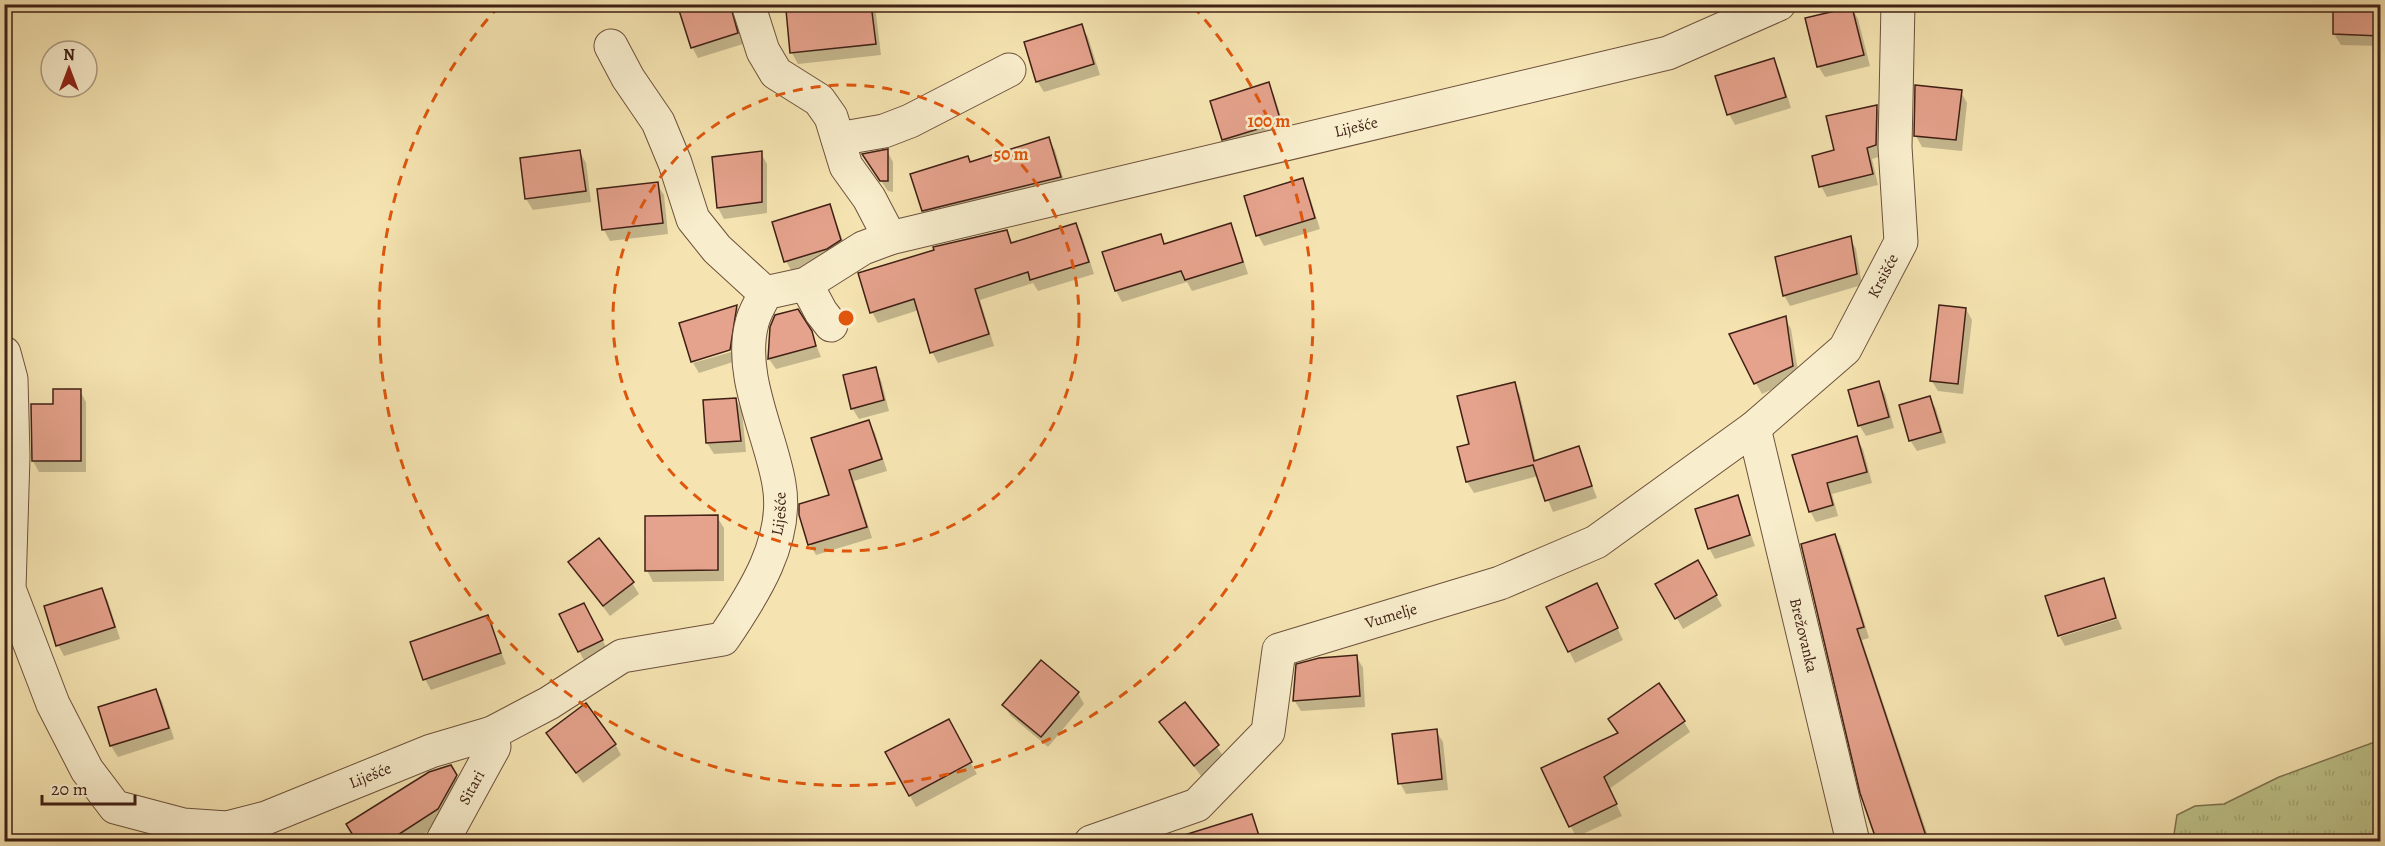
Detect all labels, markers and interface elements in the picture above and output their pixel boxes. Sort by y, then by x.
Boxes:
north arrow [39,39,99,99]
text: N [63,44,75,66]
text: 100 m [1248,109,1290,133]
street label: Liješće [1332,111,1380,143]
text: 50 m [994,142,1028,166]
street label: Krsišće [1863,250,1904,302]
centre of rings [836,308,856,328]
street label: Liješće [766,491,792,538]
street label: Brežovanka [1784,596,1823,675]
street label: Vumelje [1361,598,1420,635]
street label: Liješće [346,757,395,794]
street label: Sitari [453,766,490,809]
scale bar [42,768,135,806]
text: 20 m [51,777,88,801]

